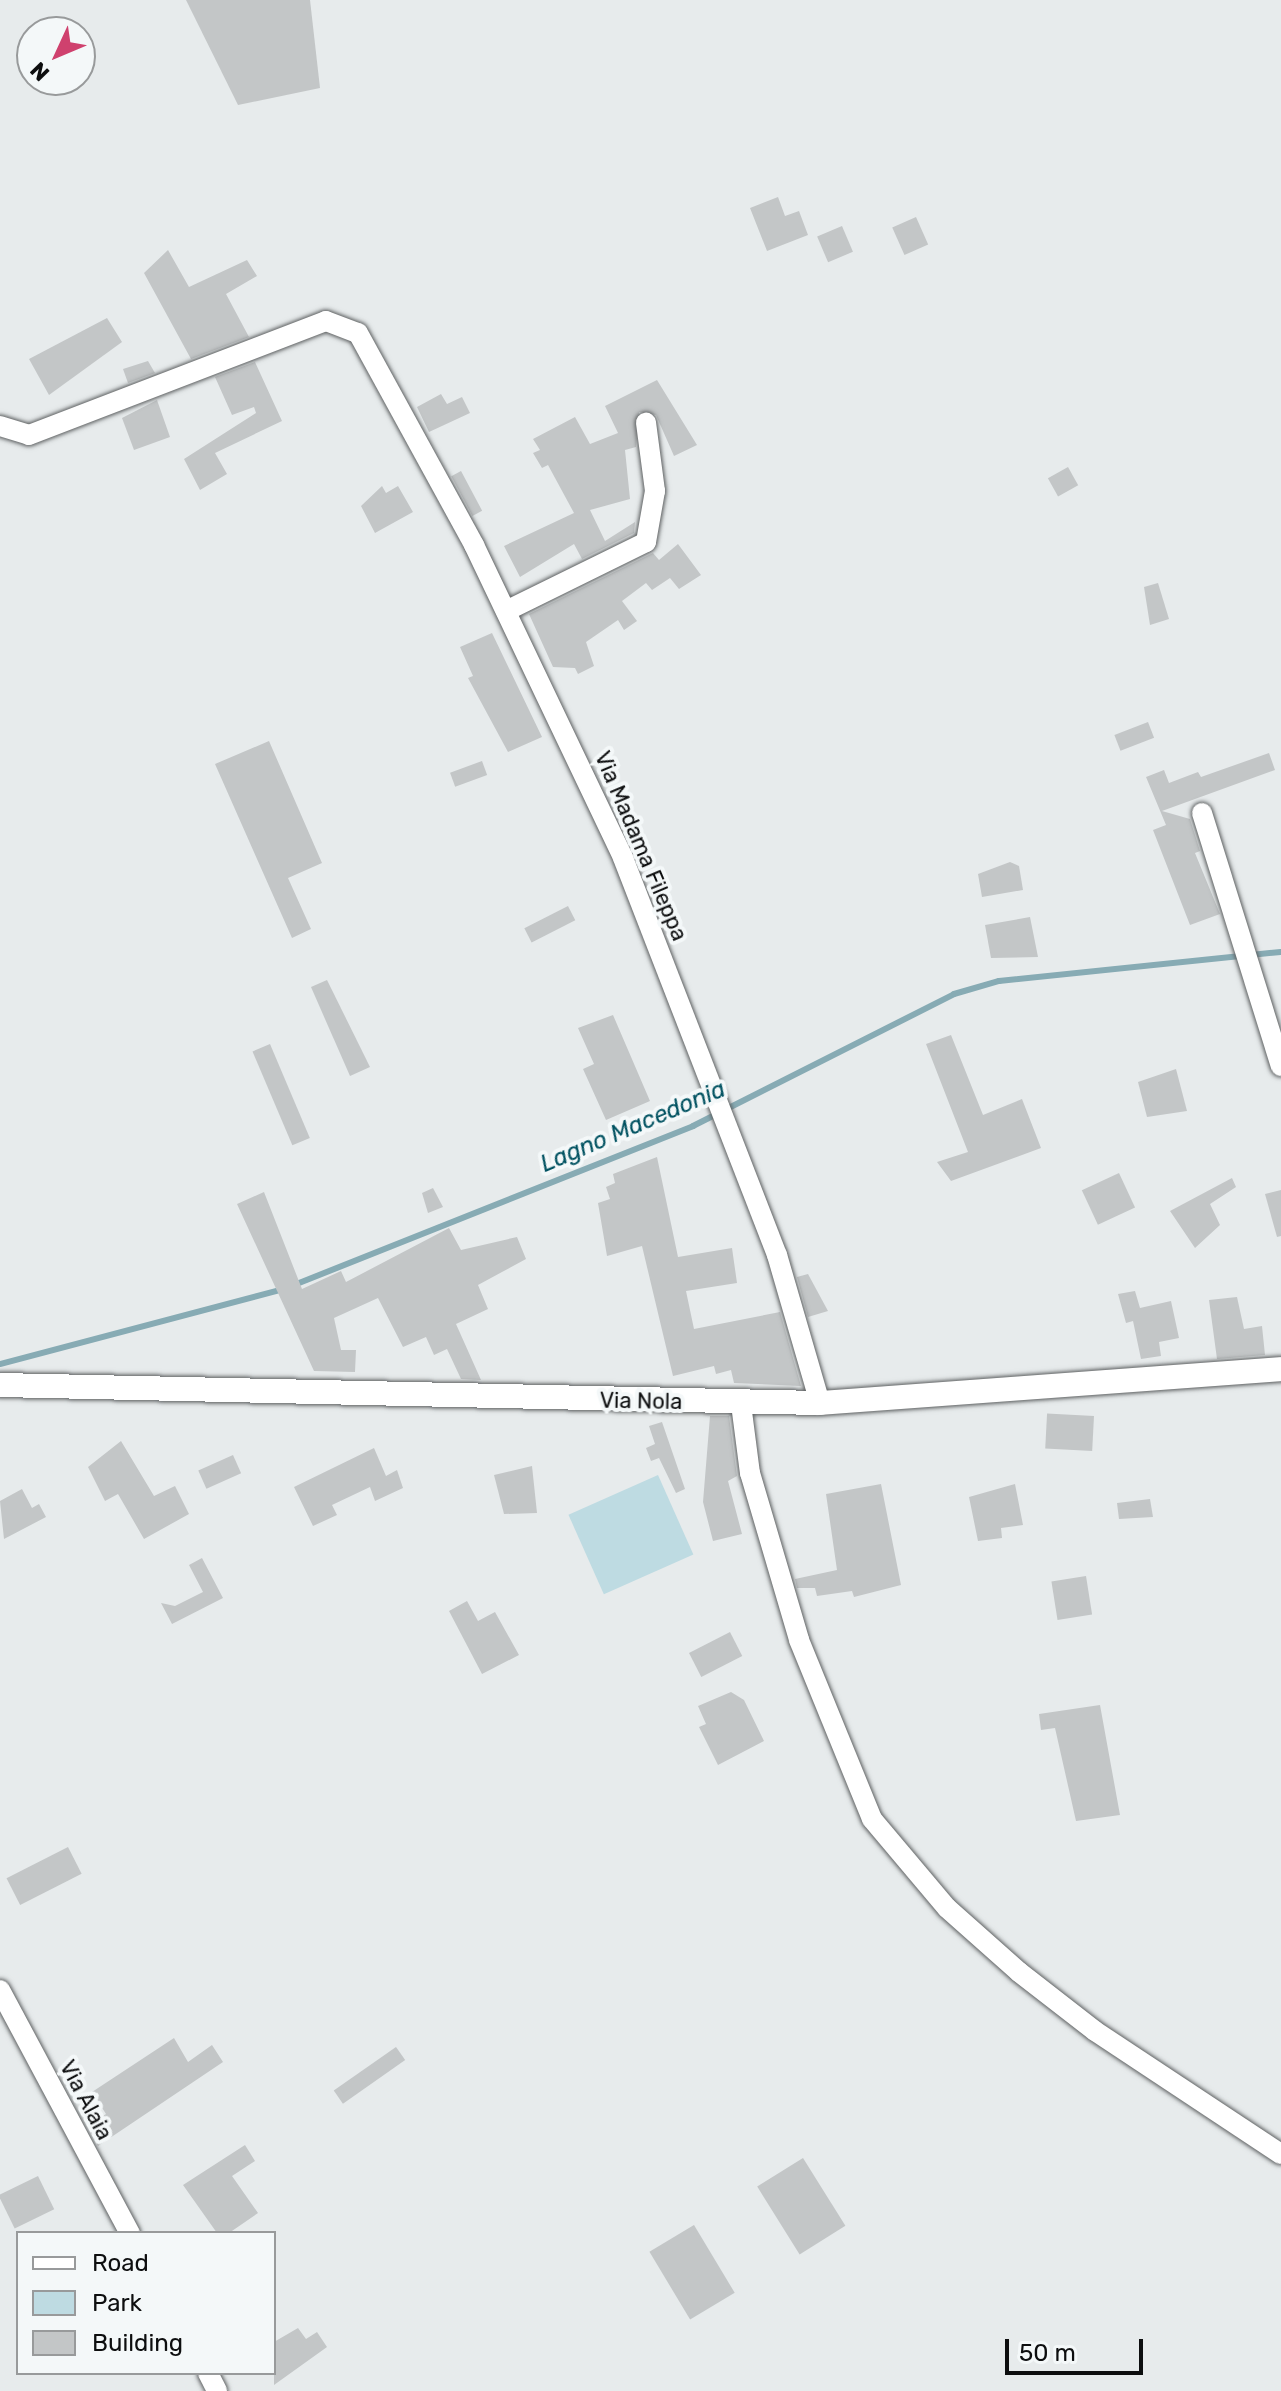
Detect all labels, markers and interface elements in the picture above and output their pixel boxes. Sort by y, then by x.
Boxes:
north arrow [16,16,96,96]
text: N [25,57,55,87]
street label: Via Madama Fileppa [589,747,693,945]
water label: Lagno Macedonia [536,1075,730,1179]
street label: Via Nola [599,1387,683,1415]
street label: Via Alaia [54,2055,118,2145]
legend [16,2231,276,2375]
text: Road [92,2249,149,2277]
text: Park [92,2289,142,2317]
scale bar [1009,2323,1147,2373]
text: Building [92,2329,183,2357]
text: 50 m [1019,2339,1076,2367]

